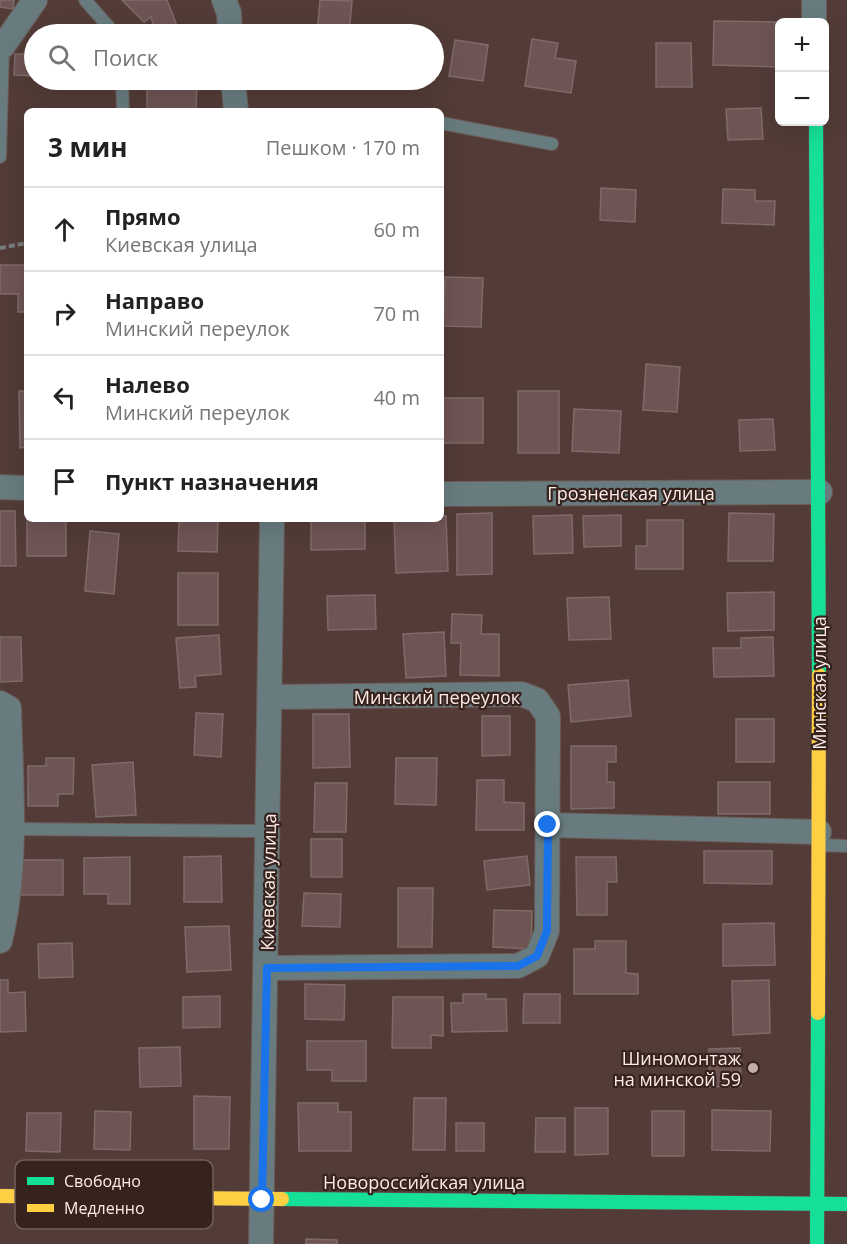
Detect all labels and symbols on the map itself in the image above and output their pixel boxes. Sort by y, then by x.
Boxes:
street label: Грозненская улица [547,481,715,505]
street label: Минская улица [807,616,831,750]
street label: Минский переулок [354,685,521,709]
route end [534,811,560,837]
street label: Киевская улица [255,813,281,951]
place label: Шиномонтаж на минской 59 [613,1046,742,1091]
marker: Шиномонтаж на минской 59 [746,1061,760,1075]
legend [15,1160,213,1229]
text: Свободно [64,1170,141,1192]
street label: Новороссийская улица [323,1170,525,1194]
route start [248,1186,274,1212]
text: Медленно [64,1197,145,1219]

